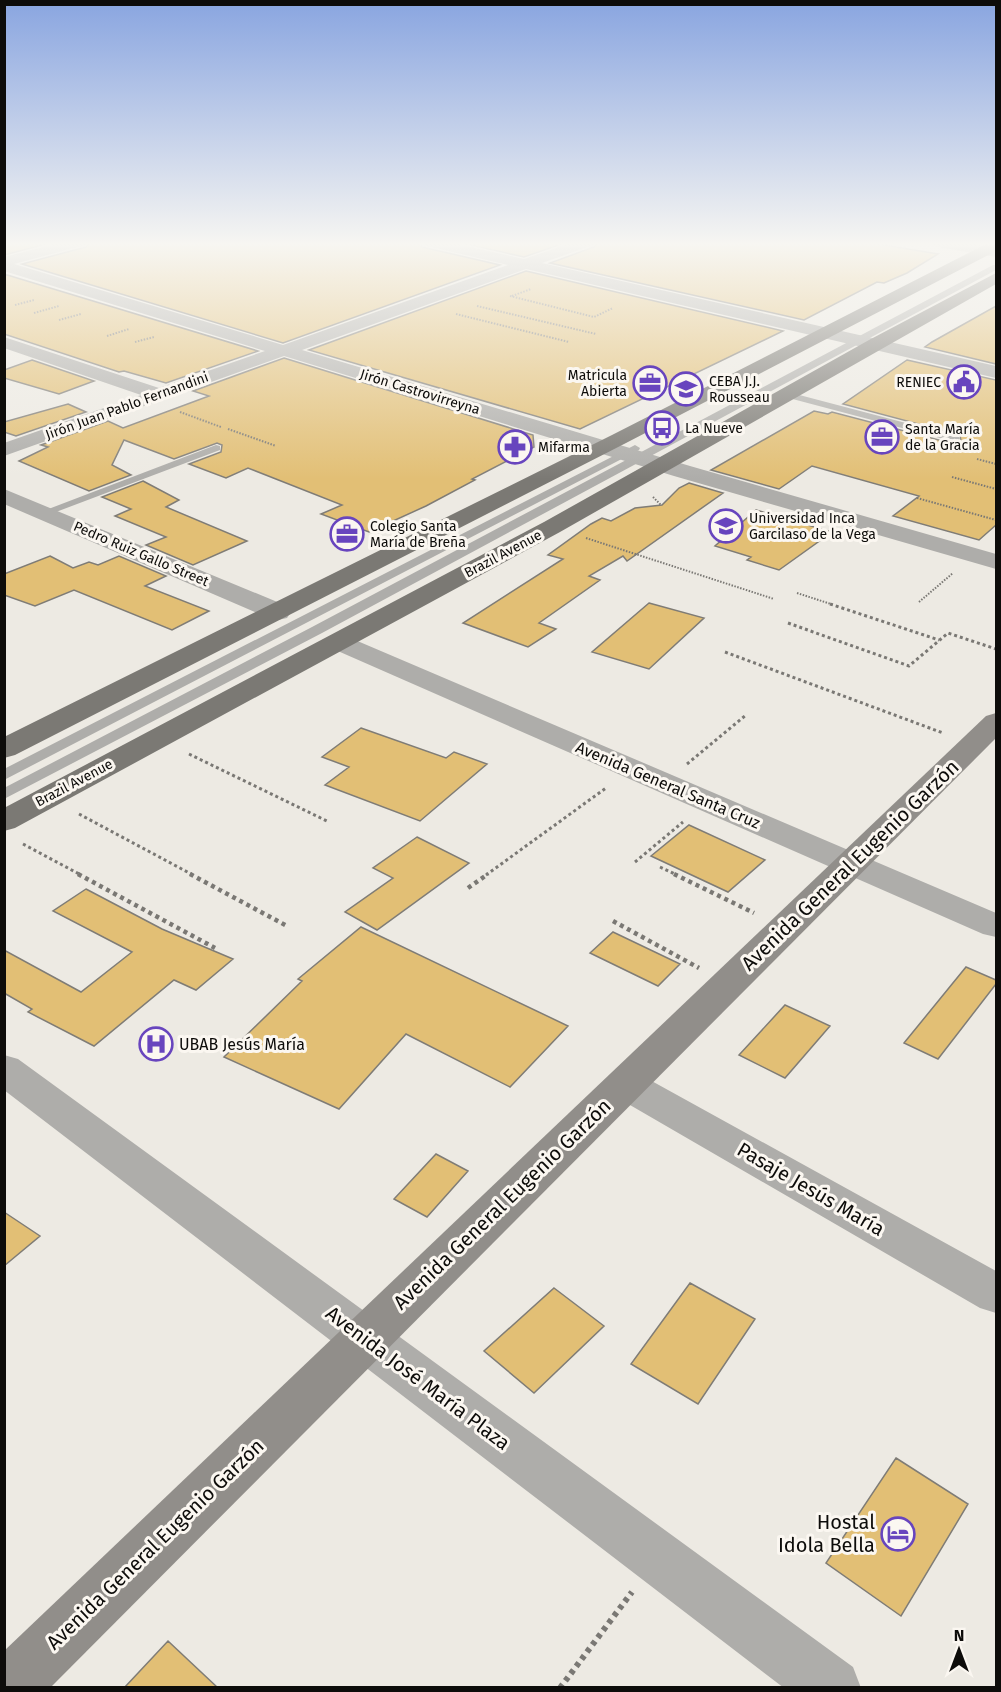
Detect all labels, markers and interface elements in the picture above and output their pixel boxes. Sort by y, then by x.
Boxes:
public building icon: RENIEC [946,364,982,400]
office icon: Matricula Abierta [632,365,668,401]
street label: Jirón Castrovirreyna [358,366,482,418]
place label: Matricula Abierta [568,367,627,400]
street label: Jirón Juan Pablo Fernandini [43,369,211,443]
school or university icon: CEBA J.J. Rousseau [668,371,704,407]
place label: CEBA J.J. Rousseau [709,373,770,406]
place label: RENIEC [896,374,941,391]
bus stop icon: La Nueve [644,410,680,446]
office icon: Santa María de la Gracia [864,419,900,455]
place label: La Nueve [685,420,743,437]
place label: Santa María de la Gracia [905,421,980,454]
pharmacy icon: Mifarma [497,429,533,465]
place label: Mifarma [538,439,590,456]
school or university icon: Universidad Inca Garcilaso de la Vega [708,508,744,544]
place label: Universidad Inca Garcilaso de la Vega [749,510,876,543]
office icon: Colegio Santa María de Breña [329,516,365,552]
street label: Pedro Ruiz Gallo Street [71,518,212,591]
place label: Colegio Santa María de Breña [370,518,466,551]
street label: Brazil Avenue [461,526,545,582]
street label: Avenida General Santa Cruz [573,737,763,833]
street label: Brazil Avenue [32,755,116,811]
street label: Avenida General Eugenio Garzón [736,755,964,975]
hospital icon: UBAB Jesús María [138,1026,174,1062]
place label: UBAB Jesús María [179,1035,305,1054]
street label: Avenida General Eugenio Garzón [388,1094,616,1314]
street label: Pasaje Jesús María [733,1137,889,1241]
street label: Avenida José María Plaza [321,1301,515,1455]
street label: Avenida General Eugenio Garzón [41,1434,269,1654]
place label: Hostal Idola Bella [778,1510,875,1557]
hotel icon: Hostal Idola Bella [880,1516,916,1552]
north arrow [929,1620,989,1680]
text: N [954,1626,964,1645]

